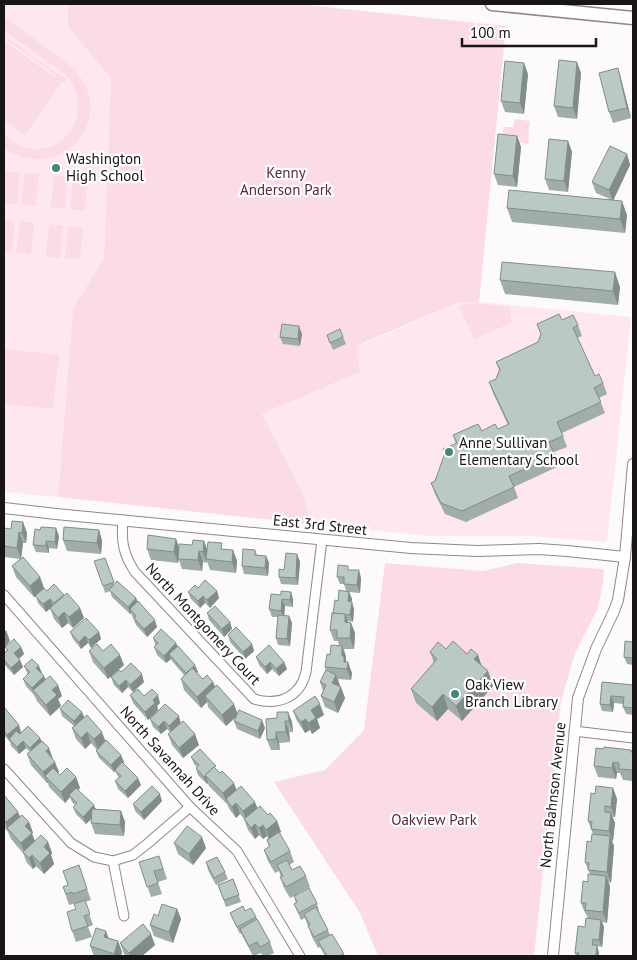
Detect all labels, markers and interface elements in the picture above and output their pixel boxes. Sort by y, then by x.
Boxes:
scale bar [462,15,596,47]
text: 100 m [470,23,511,42]
place label: Washington High School [66,149,144,185]
marker: Washington High School [50,162,62,174]
park label: Kenny Anderson Park [240,163,333,199]
place label: Anne Sullivan Elementary School [459,433,579,469]
marker: Anne Sullivan Elementary School [443,446,455,458]
street label: East 3rd Street [272,510,368,539]
street label: North Montgomery Court [142,559,265,689]
place label: Oak View Branch Library [465,675,558,711]
marker: Oak View Branch Library [449,688,461,700]
street label: North Savannah Drive [116,702,225,819]
street label: North Bahnson Avenue [535,721,570,869]
park label: Oakview Park [391,810,478,829]

